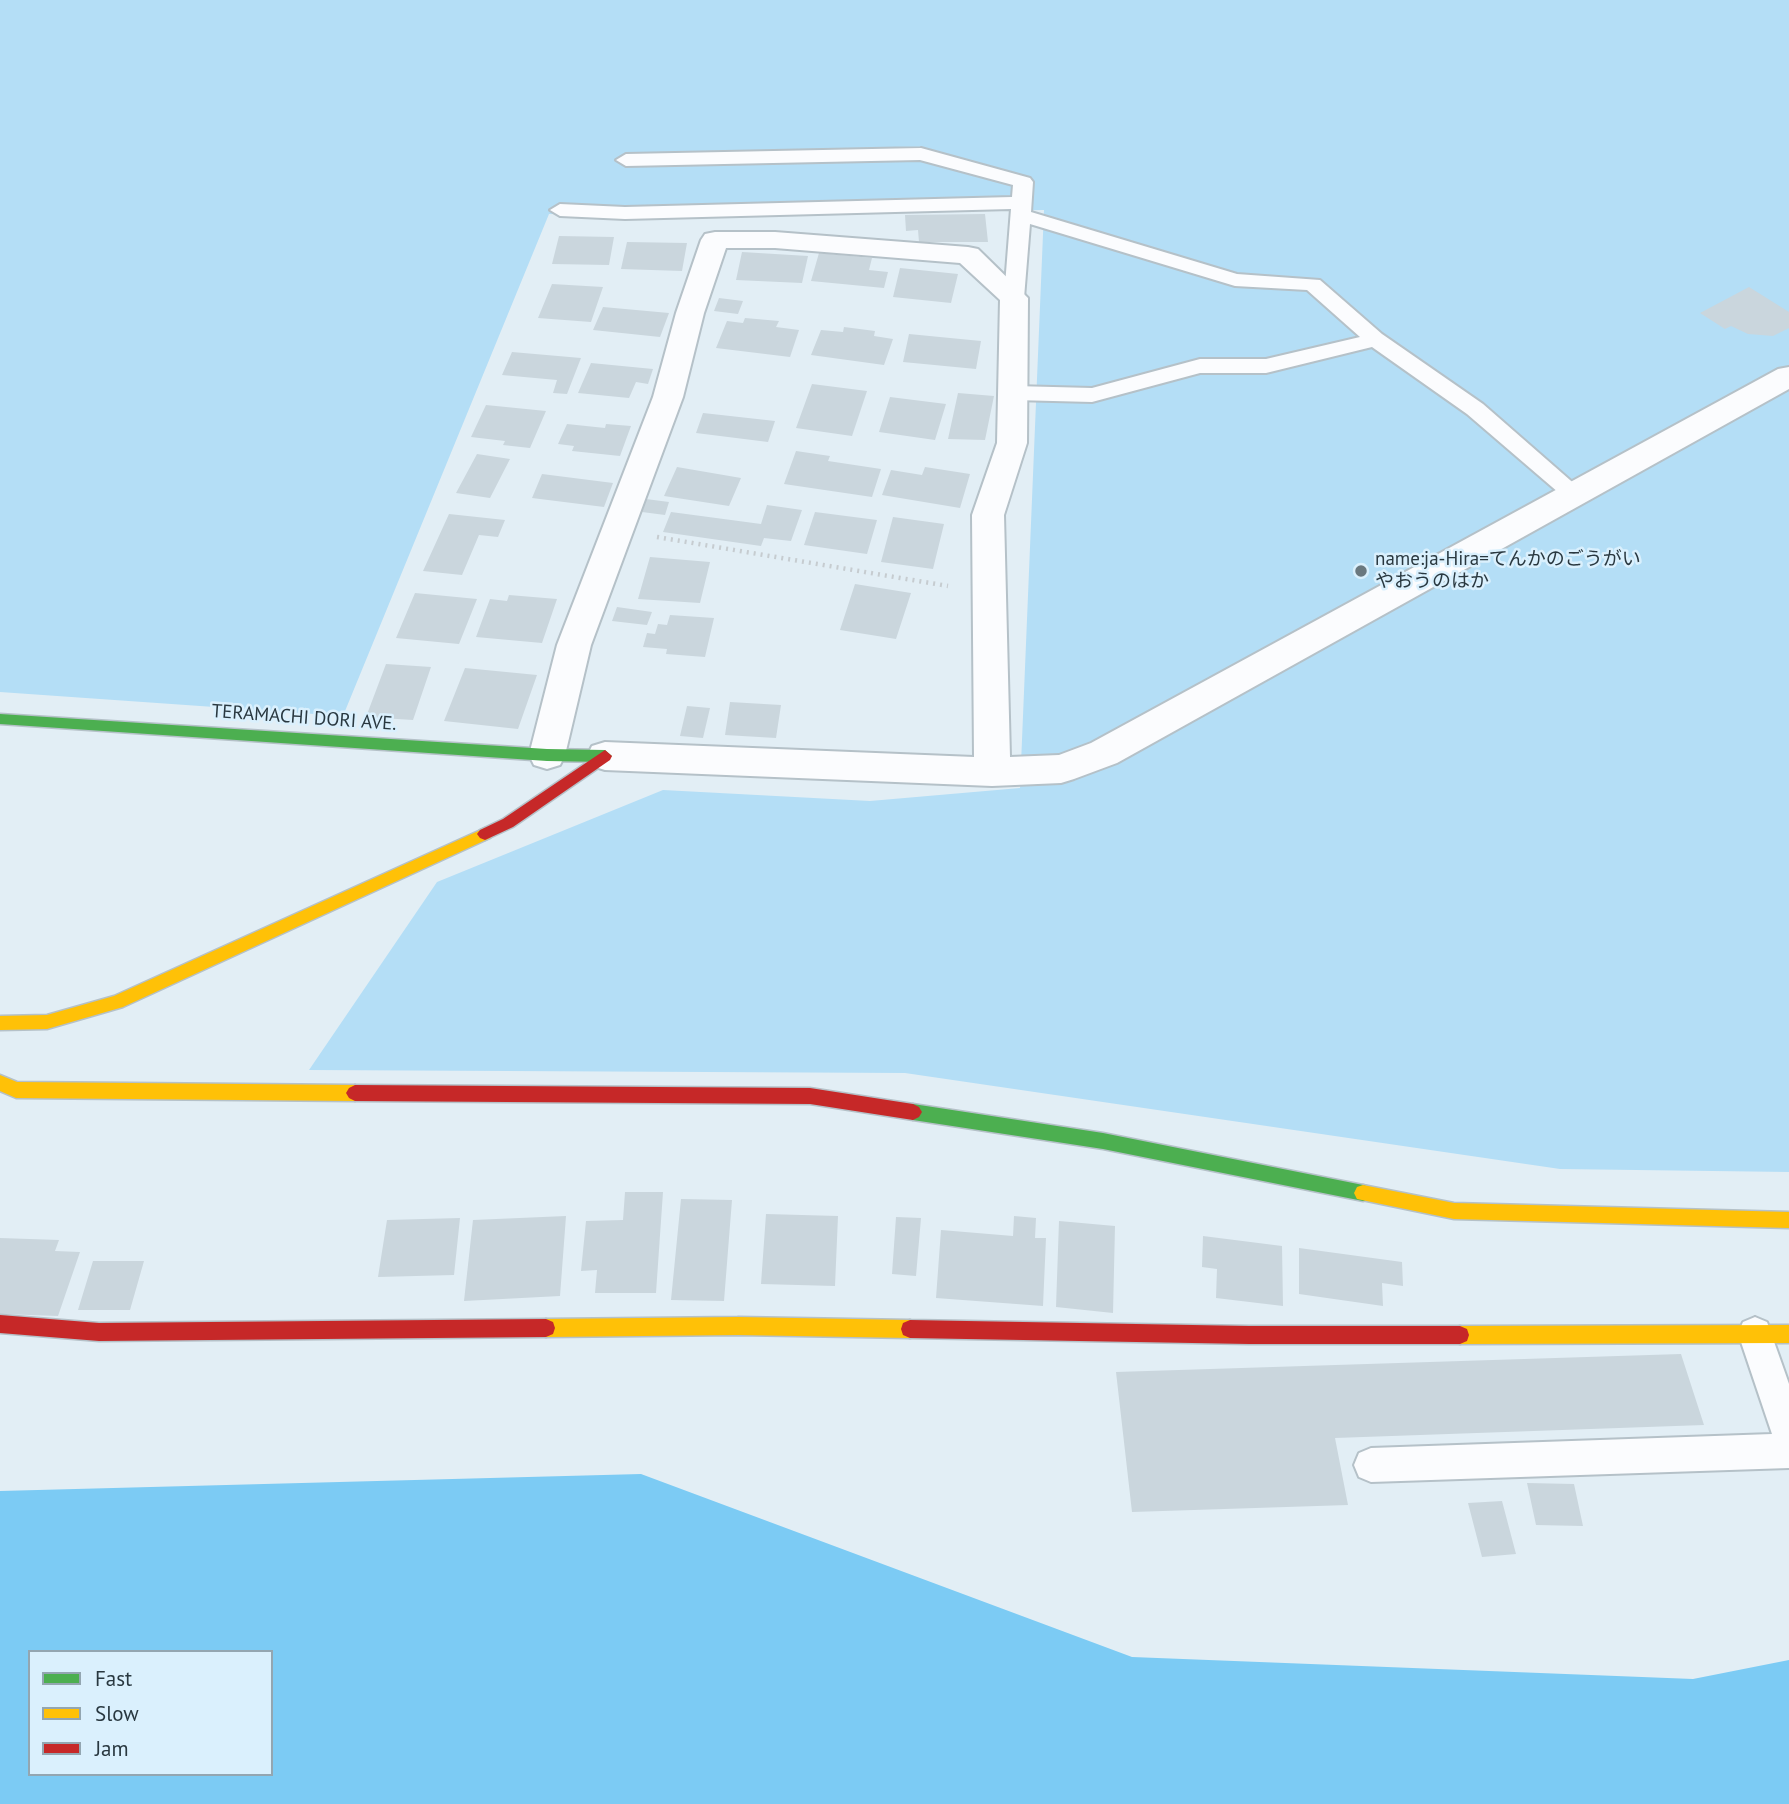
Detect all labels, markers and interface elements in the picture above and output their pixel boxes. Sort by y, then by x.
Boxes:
place label: name:ja-Hira=てんかのごうがい やおうのはか [1375,549,1641,593]
marker: name:ja-Hira=てんかのごうがい やおうのはか [1353,563,1369,579]
street label: TERAMACHI DORI AVE. [211,700,397,736]
legend [28,1650,273,1776]
text: Fast [95,1665,132,1692]
text: Slow [95,1700,139,1727]
text: Jam [95,1735,129,1762]

